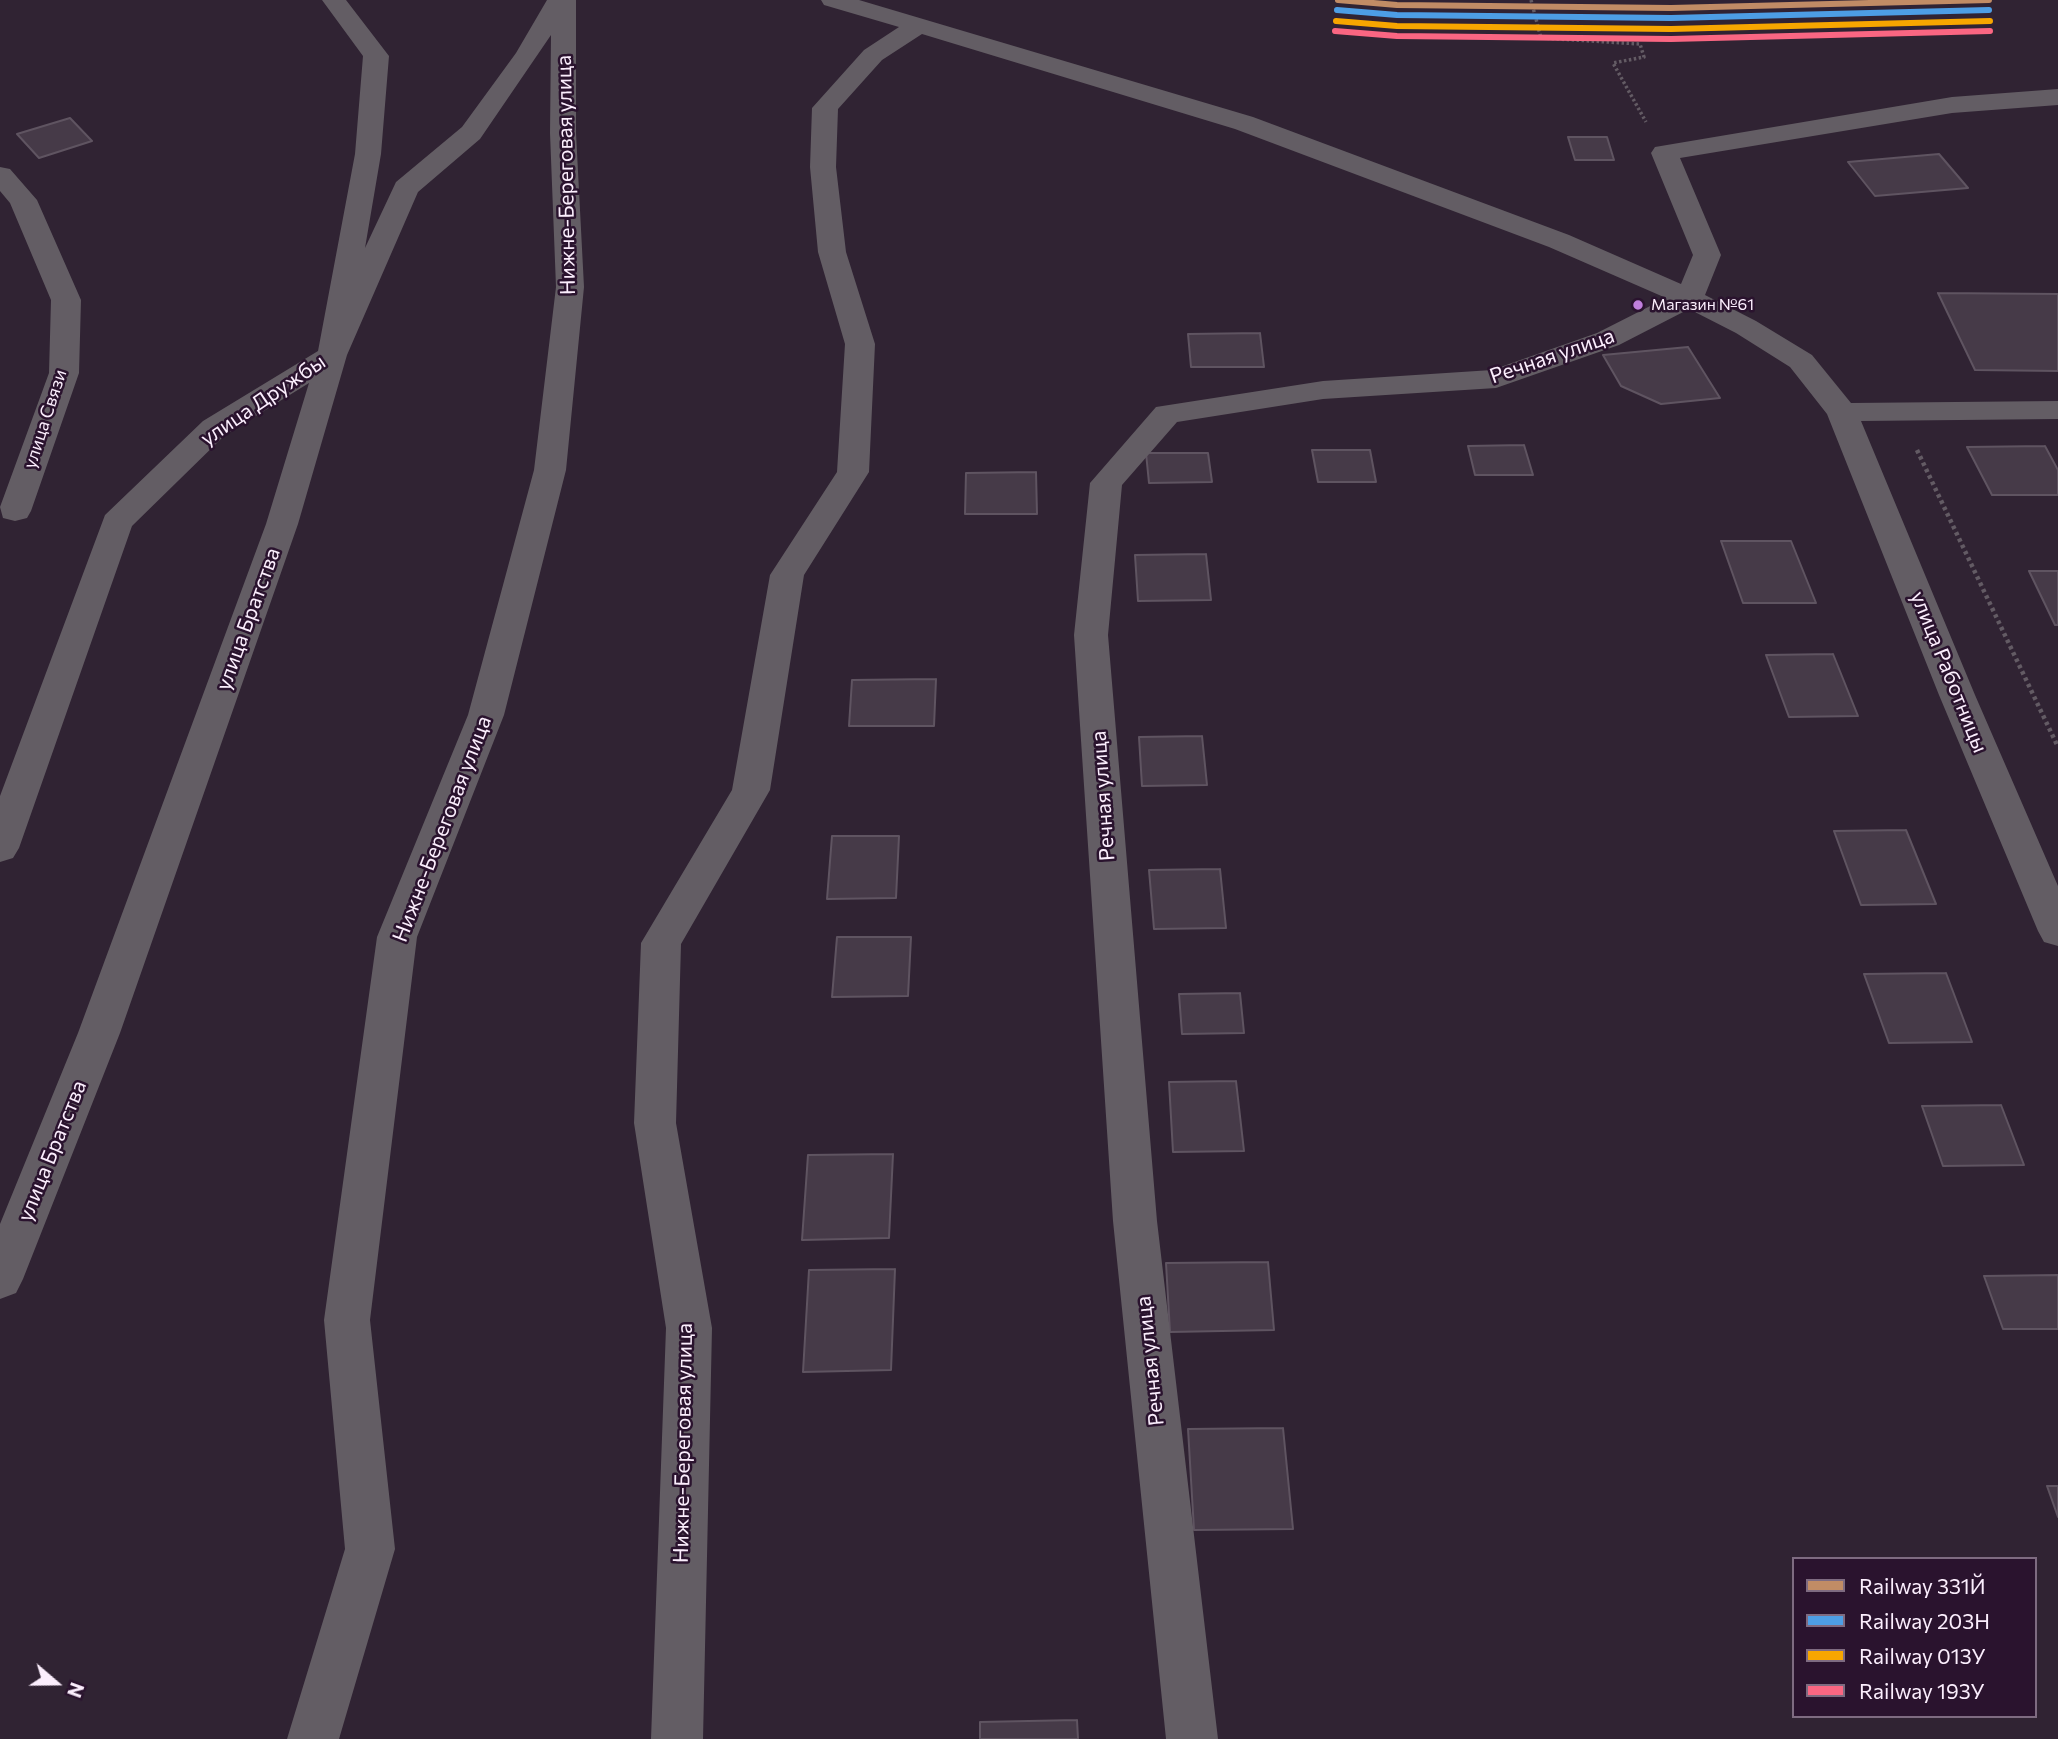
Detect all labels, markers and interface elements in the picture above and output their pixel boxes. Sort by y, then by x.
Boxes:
street label: Нижне-Береговая улица [551,55,581,295]
place label: Магазин №61 [1651,295,1754,315]
marker: Магазин №61 [1631,298,1645,312]
street label: Речная улица [1486,323,1618,389]
street label: улица Дружбы [196,349,330,451]
street label: улица Связи [19,367,71,471]
street label: улица Братства [211,544,285,694]
street label: улица Работницы [1905,588,1993,756]
street label: Нижне-Береговая улица [387,712,497,946]
street label: Речная улица [1086,730,1120,862]
street label: улица Братства [12,1077,92,1225]
street label: Речная улица [1131,1295,1169,1427]
street label: Нижне-Береговая улица [668,1323,698,1563]
legend [1792,1557,2037,1718]
text: Railway 331Й [1859,1573,1986,1598]
text: Railway 203Н [1859,1608,1990,1633]
text: Railway 013У [1859,1643,1986,1668]
north arrow [21,1648,91,1718]
text: Railway 193У [1859,1678,1985,1703]
text: N [63,1680,89,1701]

